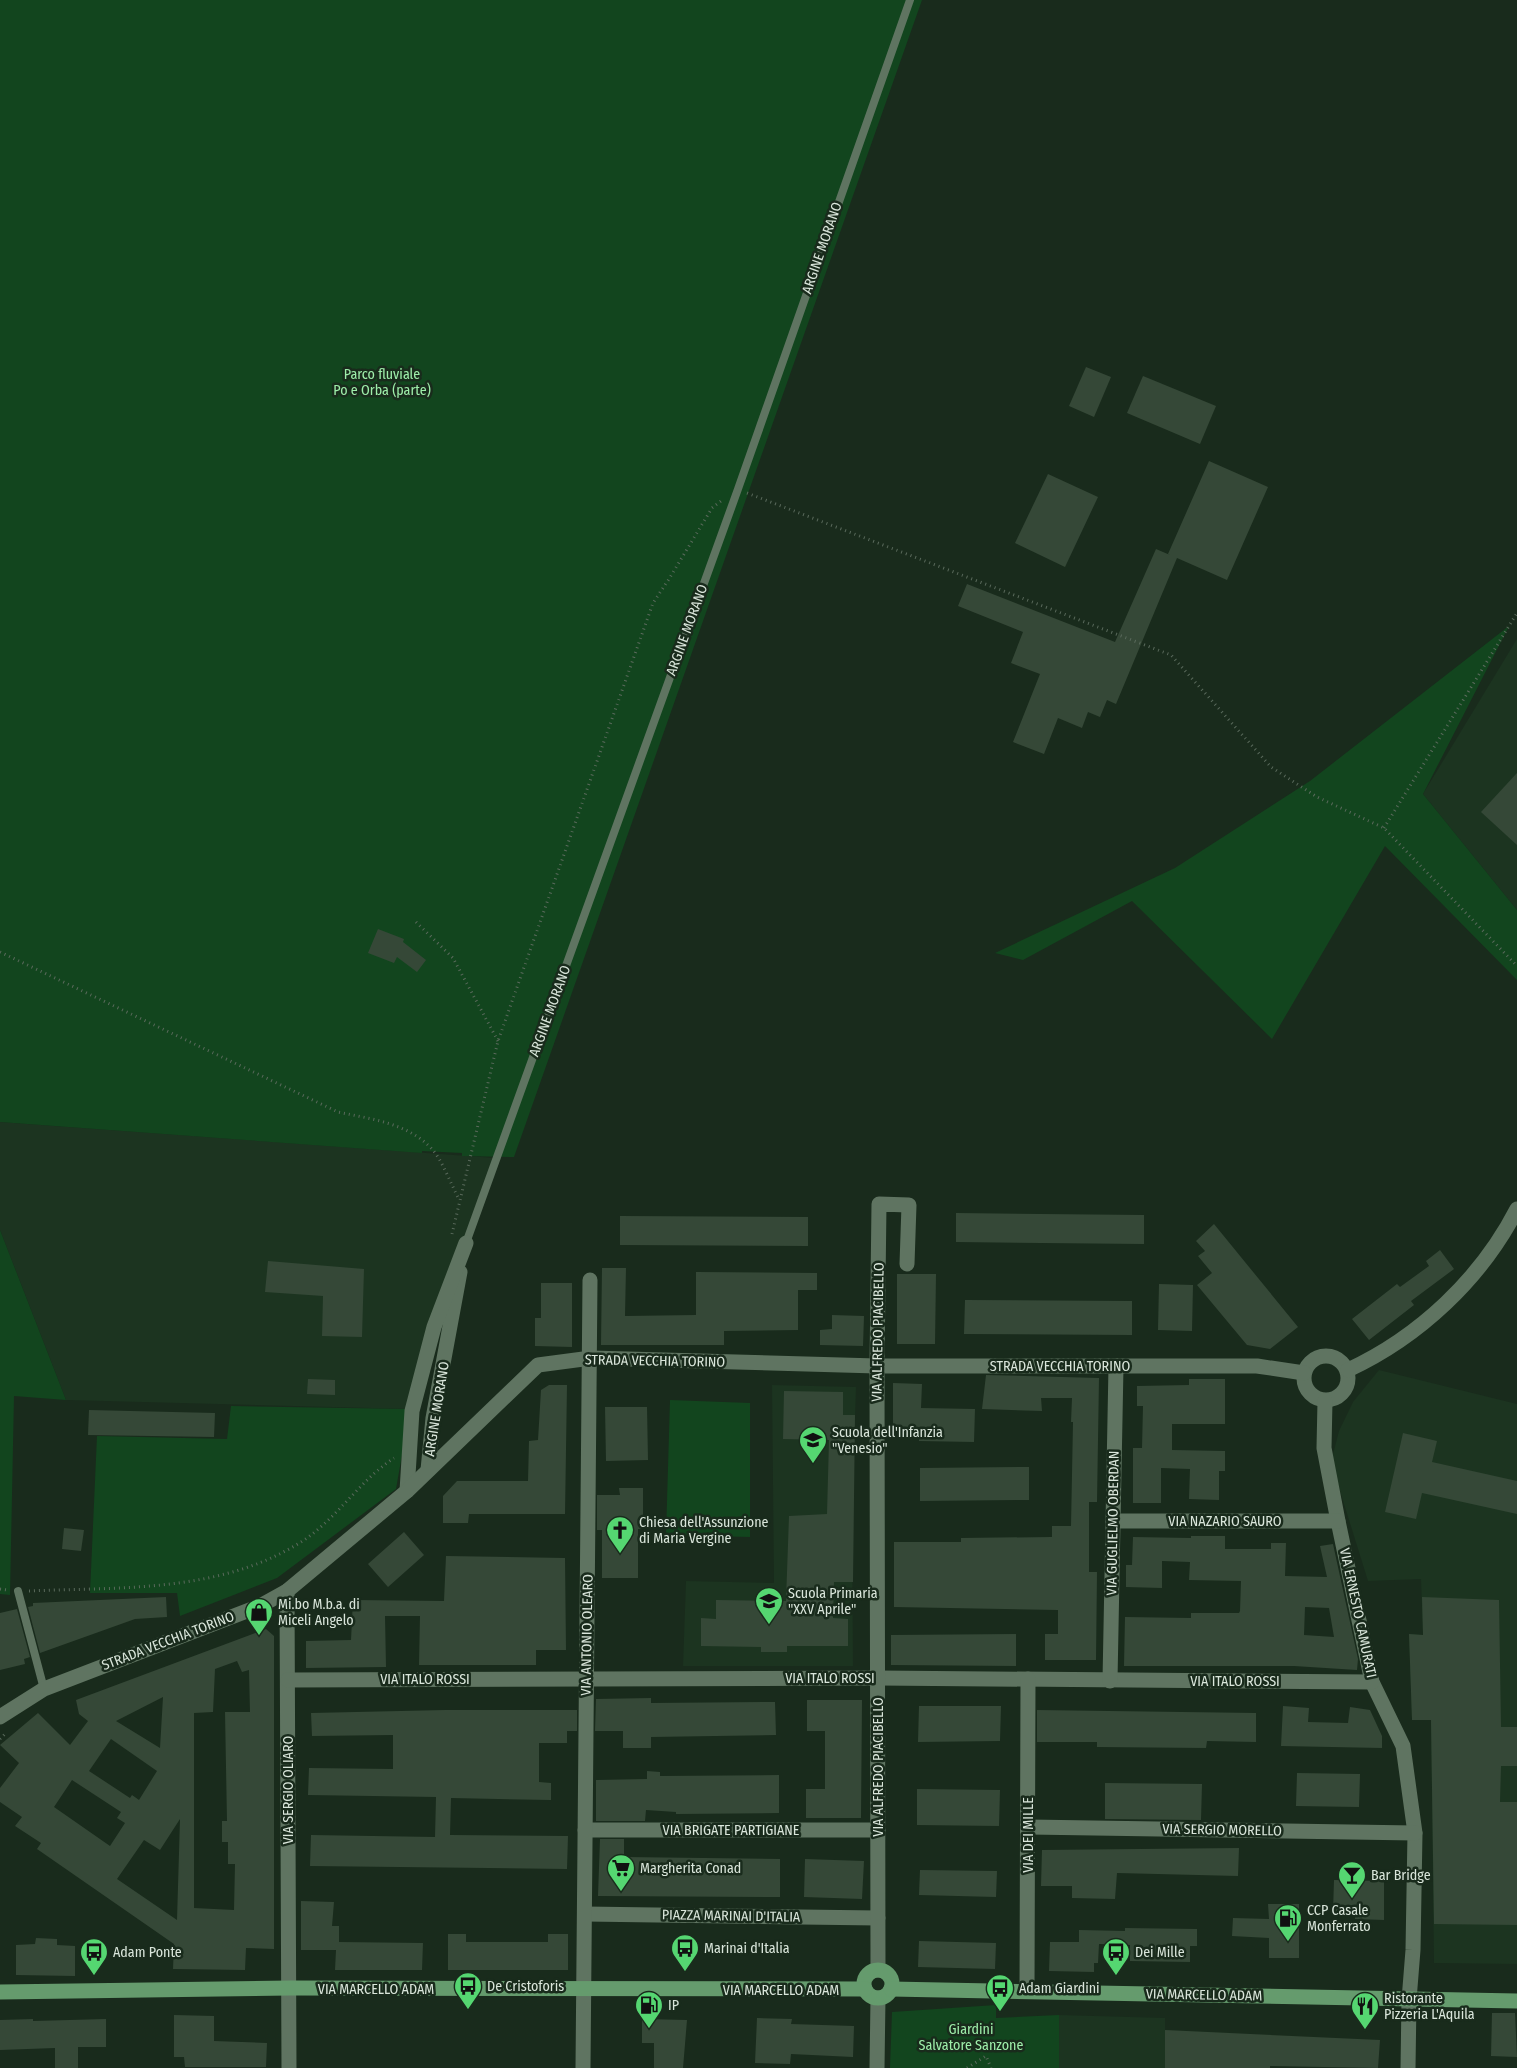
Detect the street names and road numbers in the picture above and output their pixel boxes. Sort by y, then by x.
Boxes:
street label: ARGINE MORANO [798,200,846,296]
street label: ARGINE MORANO [663,582,711,678]
street label: ARGINE MORANO [526,963,574,1059]
street label: VIA ALFREDO PIACIBELLO [868,1262,888,1402]
street label: STRADA VECCHIA TORINO [585,1351,726,1371]
street label: STRADA VECCHIA TORINO [990,1358,1130,1375]
street label: ARGINE MORANO [421,1360,453,1458]
street label: VIA GUGLIELMO OBERDAN [1103,1451,1123,1595]
street label: VIA NAZARIO SAURO [1168,1513,1282,1530]
street label: VIA ERNESTO CAMURATI [1336,1546,1380,1680]
street label: VIA ANTONIO OLEARO [577,1574,597,1696]
street label: STRADA VECCHIA TORINO [99,1608,237,1674]
street label: VIA ITALO ROSSI [785,1670,875,1687]
street label: VIA ITALO ROSSI [380,1671,470,1688]
street label: VIA ITALO ROSSI [1190,1673,1280,1690]
street label: VIA ALFREDO PIACIBELLO [870,1697,887,1837]
street label: VIA SERGIO OLIARO [280,1736,297,1844]
street label: VIA DEI MILLE [1020,1797,1037,1873]
street label: VIA SERGIO MORELLO [1162,1820,1282,1840]
street label: VIA BRIGATE PARTIGIANE [663,1822,800,1839]
street label: PIAZZA MARINAI D'ITALIA [662,1906,801,1926]
street label: VIA MARCELLO ADAM [318,1981,434,1998]
street label: VIA MARCELLO ADAM [723,1982,839,1999]
street label: VIA MARCELLO ADAM [1146,1985,1262,2005]

